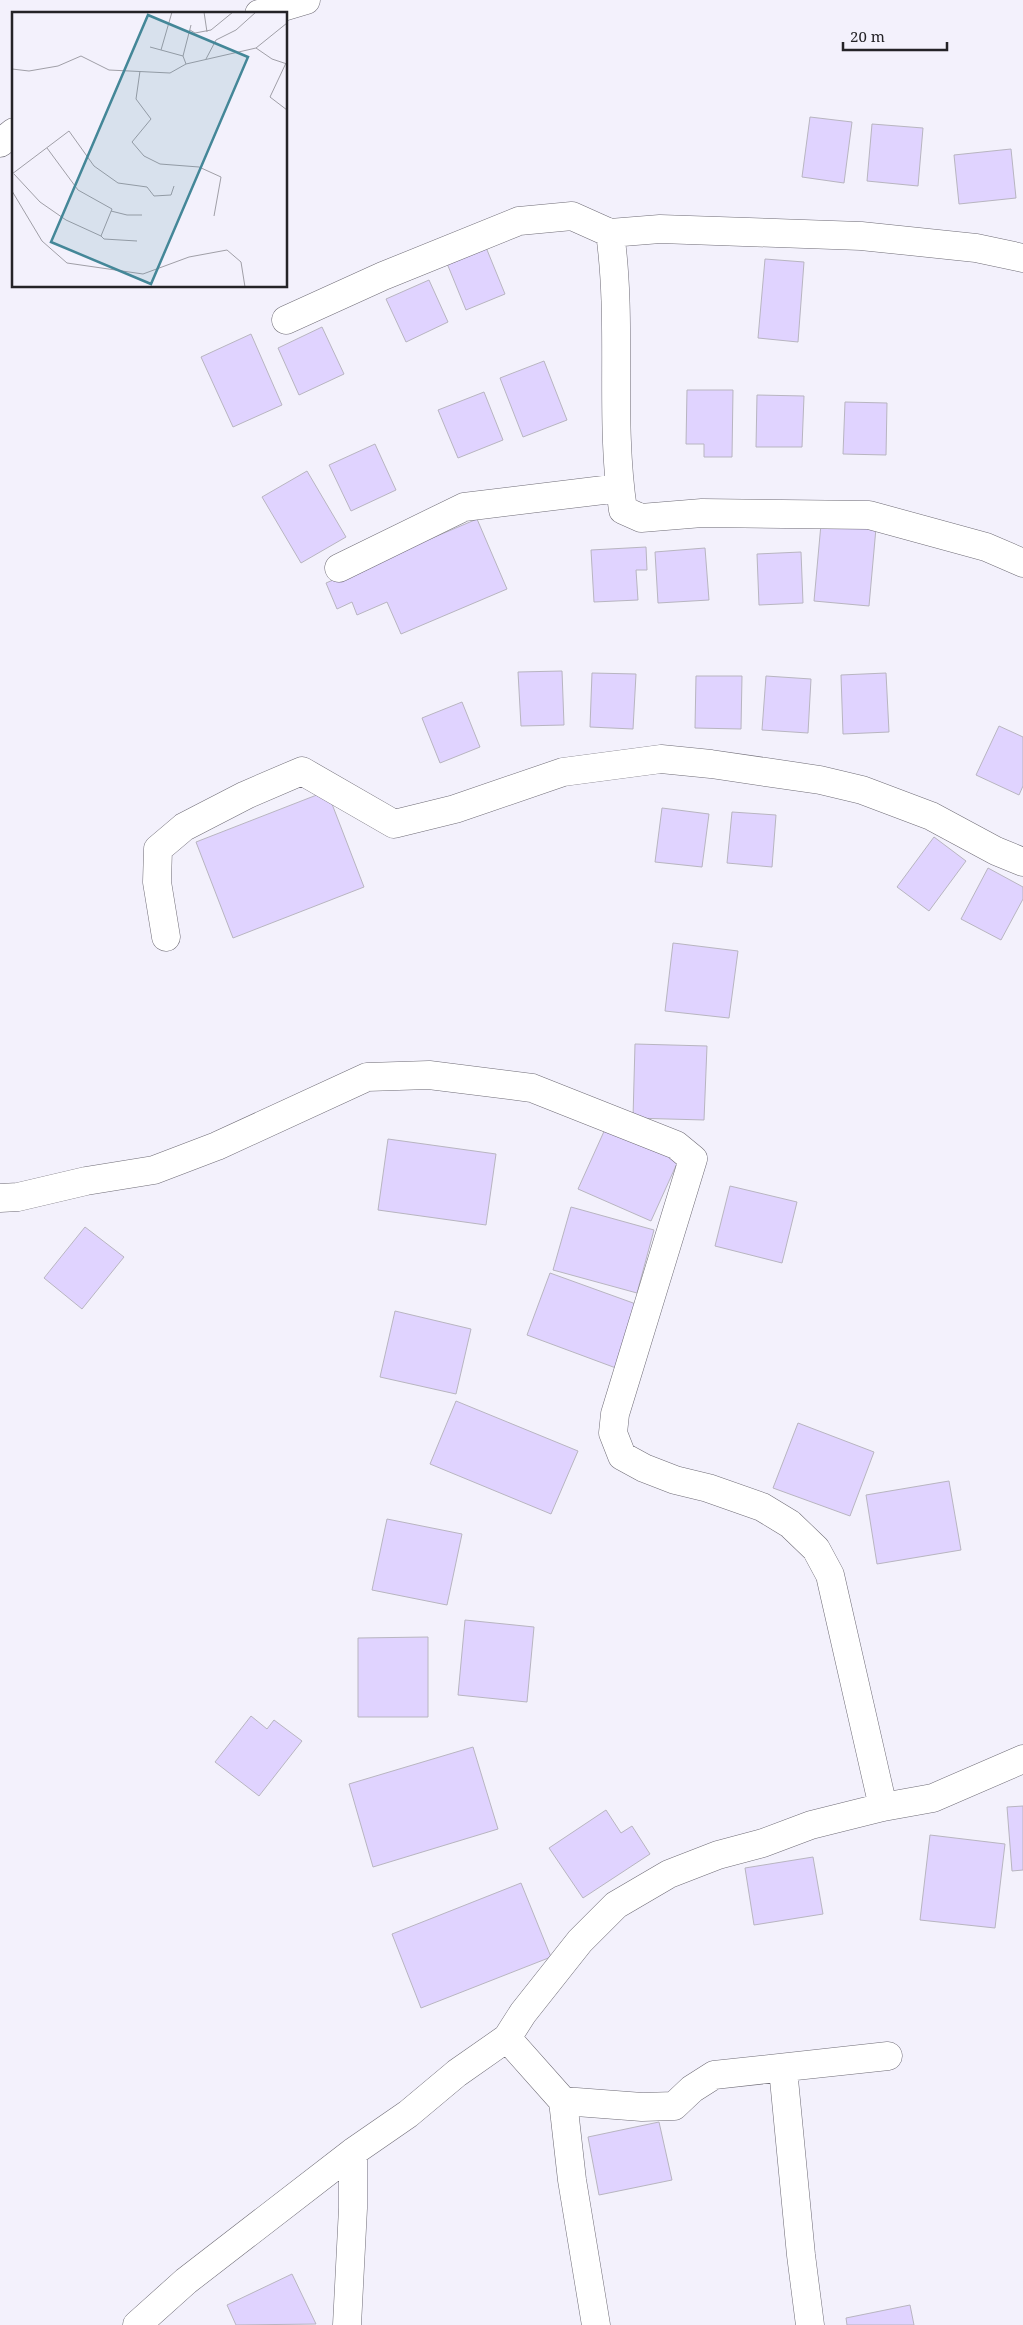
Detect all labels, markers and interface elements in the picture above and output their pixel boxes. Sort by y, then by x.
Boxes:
inset map [12,12,288,288]
scale bar [843,20,947,52]
text: 20 m [850,26,885,46]

